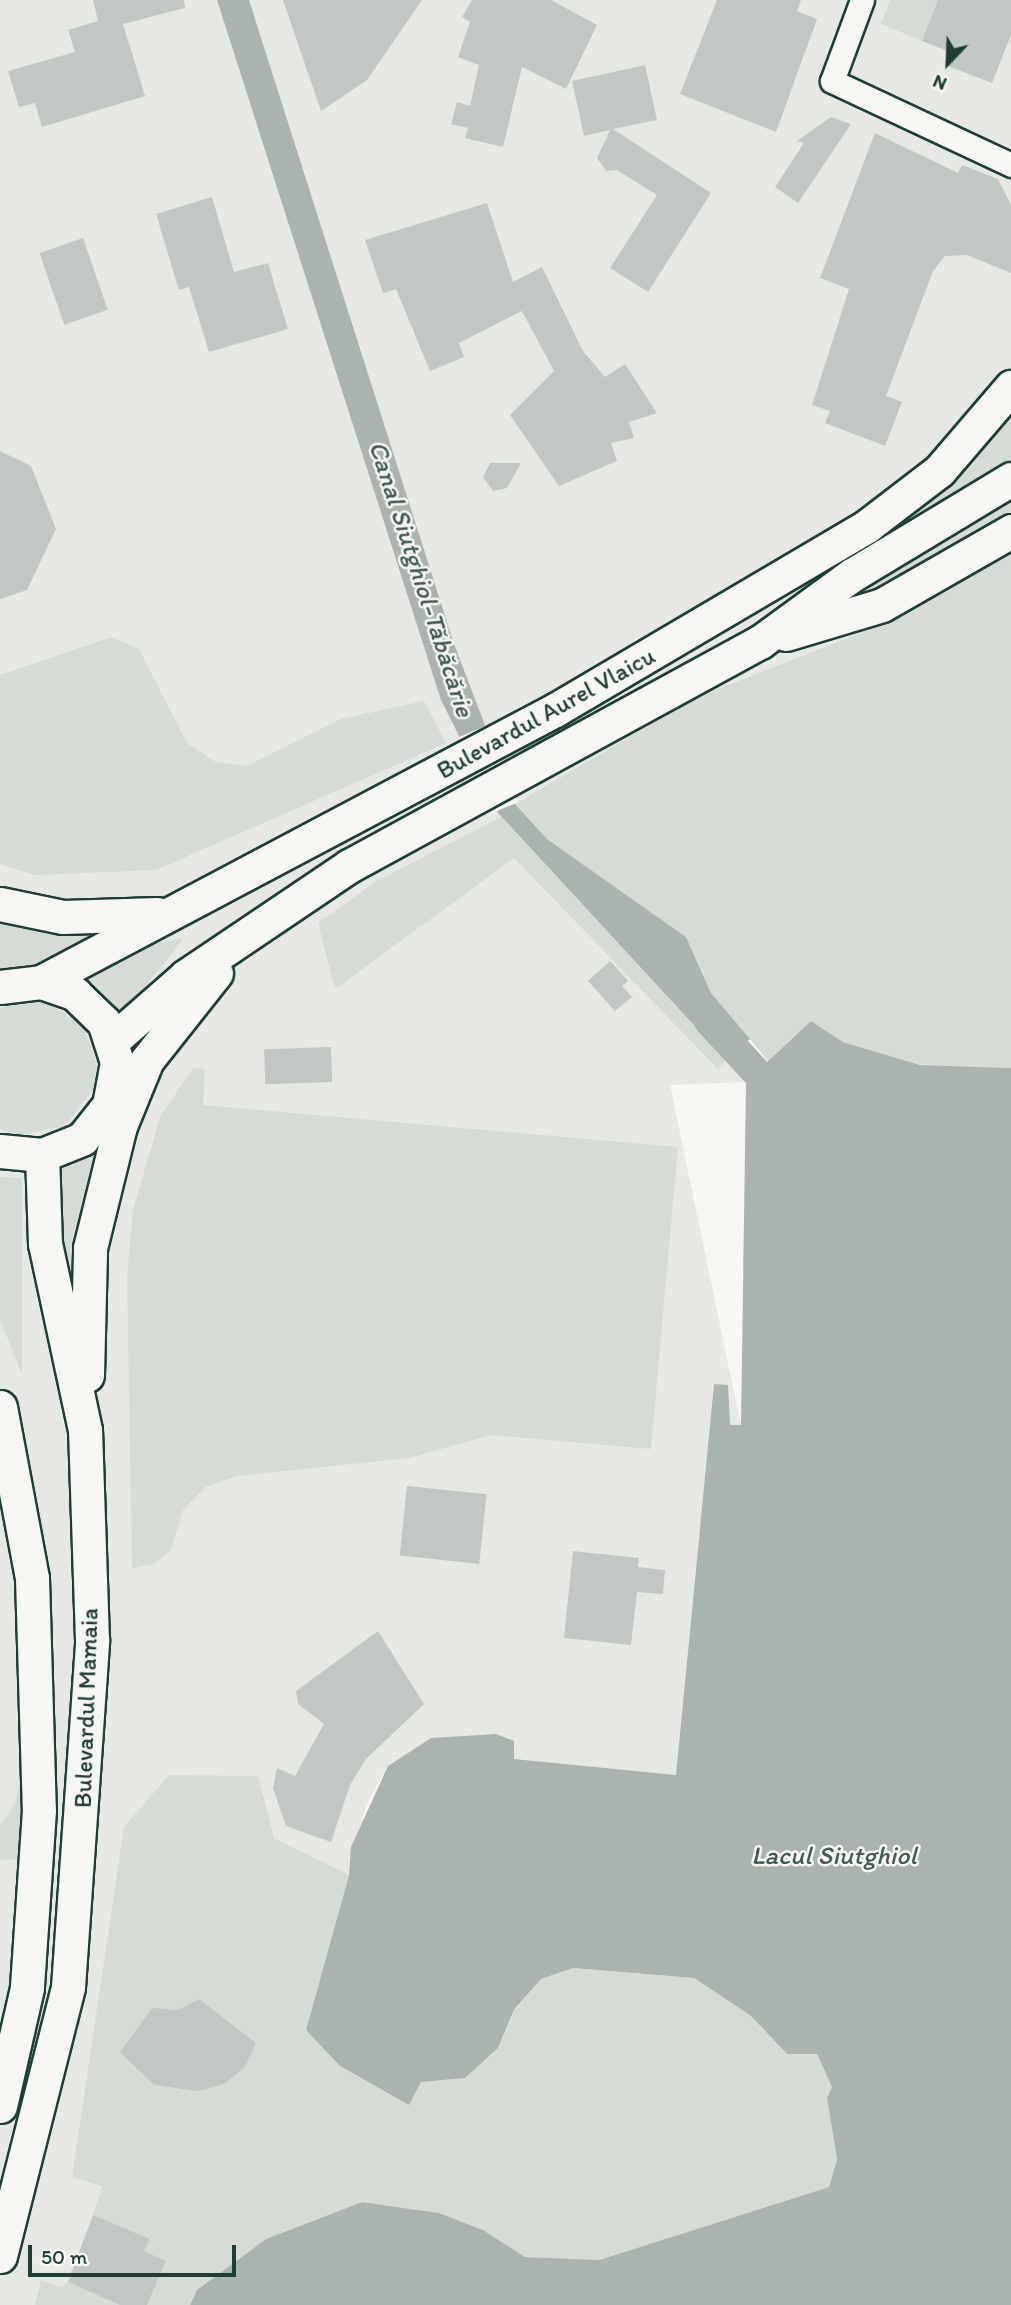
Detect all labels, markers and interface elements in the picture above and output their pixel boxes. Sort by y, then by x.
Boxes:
north arrow [913,28,983,98]
text: N [929,70,950,96]
water label: Canal Siutghiol-Tăbăcărie [362,437,480,721]
street label: Bulevardul Aurel Vlaicu [432,641,660,785]
street label: Bulevardul Mamaia [68,1607,104,1809]
water label: Lacul Siutghiol [751,1840,917,1872]
scale bar [32,2232,240,2276]
text: 50 m [41,2244,87,2269]

